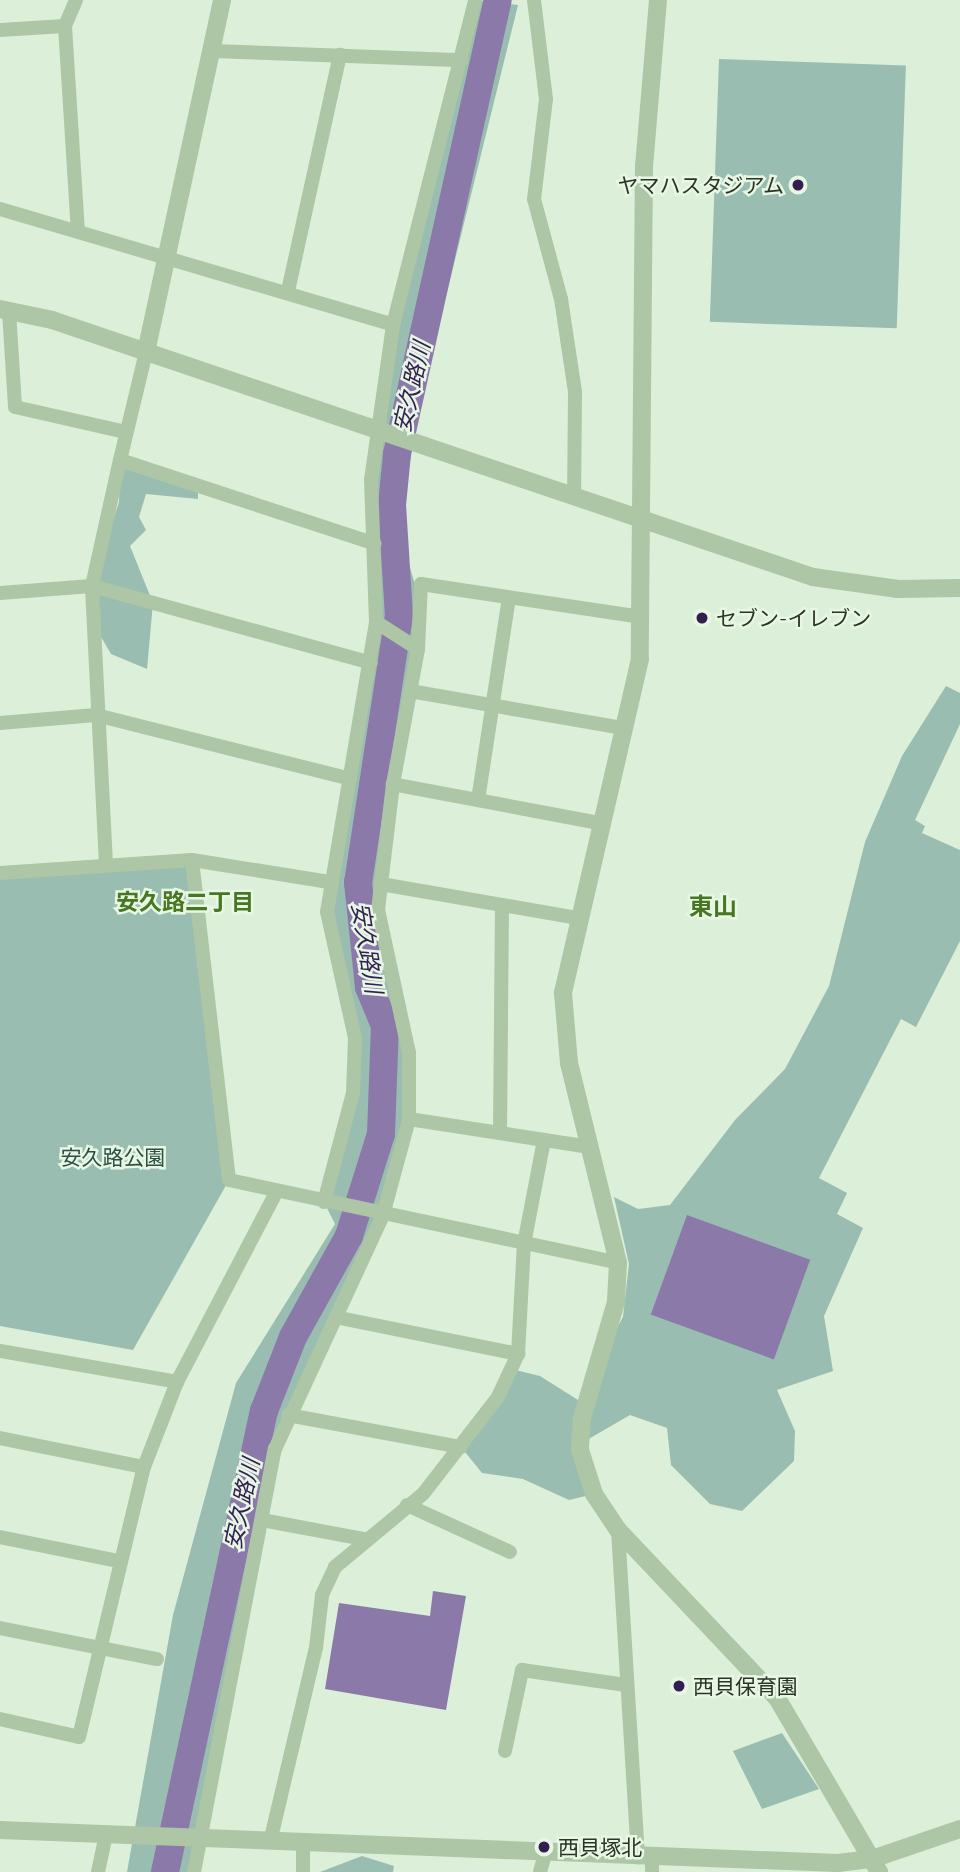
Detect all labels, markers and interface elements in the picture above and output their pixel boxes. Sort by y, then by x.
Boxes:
place label: ヤマハスタジアム [616,172,784,198]
marker: ヤマハスタジアム [790,177,806,193]
water label: 安久路川 [388,339,436,435]
place label: セブン-イレブン [716,605,871,631]
marker: セブン-イレブン [694,610,710,626]
district label: 安久路二丁目 [116,888,254,916]
district label: 東山 [689,893,737,921]
water label: 安久路川 [346,900,388,996]
park label: 安久路公園 [61,1144,165,1170]
water label: 安久路川 [219,1456,265,1552]
place label: 西貝保育園 [693,1673,798,1699]
marker: 西貝保育園 [671,1678,687,1694]
place label: 西貝塚北 [558,1834,642,1860]
marker: 西貝塚北 [536,1839,552,1855]

